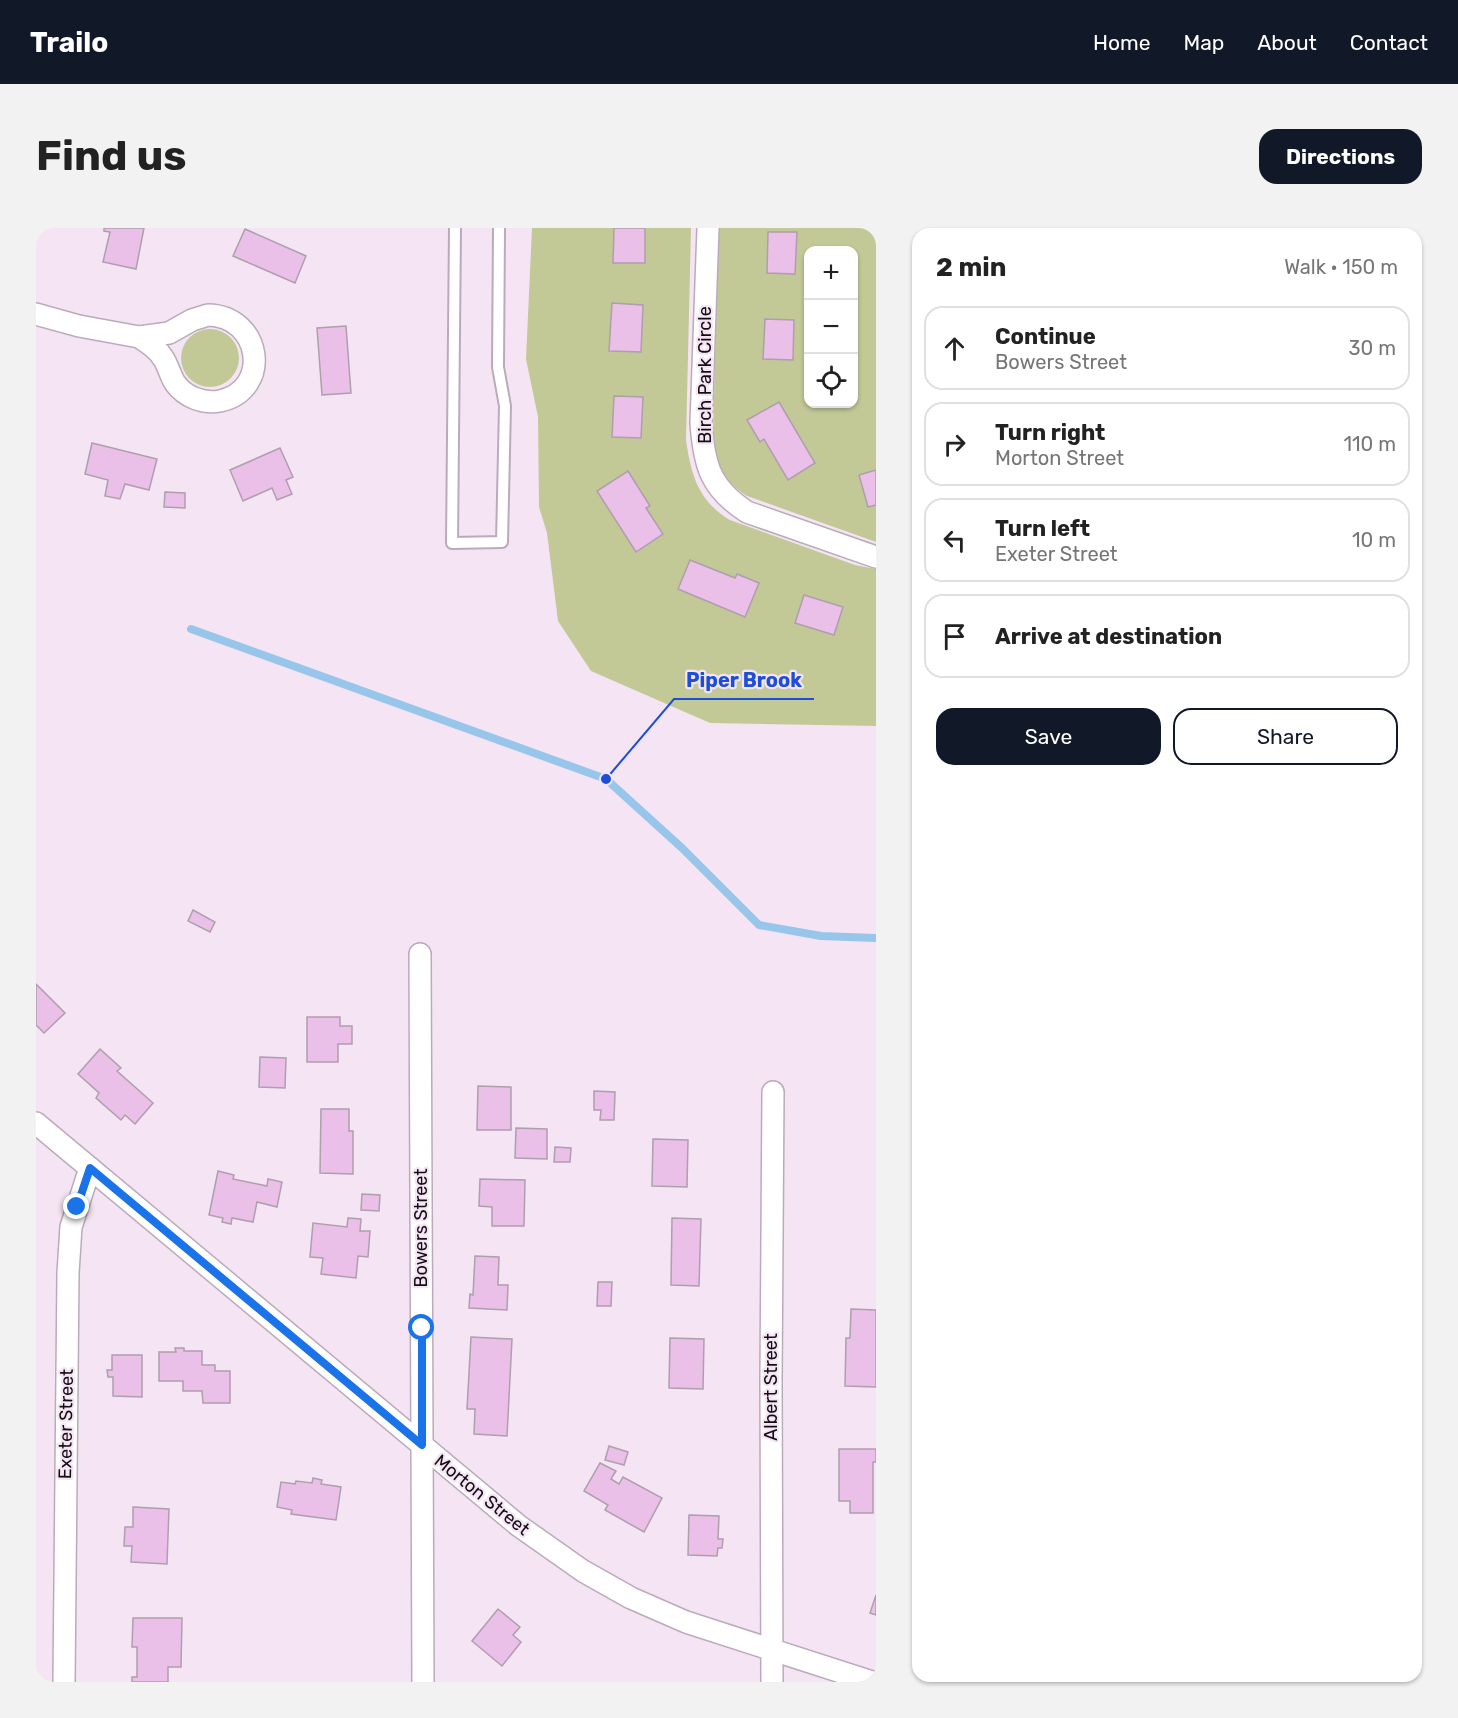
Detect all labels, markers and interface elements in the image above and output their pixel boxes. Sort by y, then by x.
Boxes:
text: Trailo [30,26,108,59]
text: Home [1093,30,1150,55]
text: Map [1183,30,1224,55]
text: About [1257,30,1317,55]
text: Contact [1350,30,1428,55]
button: Directions [1259,129,1422,184]
text: Find us [36,131,187,181]
map controls [804,246,858,408]
button: + [804,246,858,300]
text: 2 min [936,252,1006,283]
text: Walk · 150 m [1284,255,1398,279]
button: − [804,300,858,354]
street label: Birch Park Circle [694,306,716,444]
text: Continue [995,323,1096,350]
icon: ahead [938,332,971,365]
text: 30 m [1349,336,1396,360]
text: Bowers Street [995,350,1127,374]
button: locate [804,354,858,408]
text: Turn right [995,419,1105,446]
icon: right [938,428,971,461]
text: 110 m [1344,432,1396,456]
text: Morton Street [995,446,1124,470]
text: Turn left [995,515,1090,542]
icon: left [938,524,971,557]
text: 10 m [1352,528,1396,552]
text: Exeter Street [995,542,1118,566]
icon: arrive [938,620,971,653]
text: Arrive at destination [995,623,1222,650]
callout: Piper Brook [674,661,814,699]
text: Piper Brook [686,668,802,692]
button: Save [936,708,1161,765]
button: Share [1173,708,1398,765]
street label: Bowers Street [410,1169,432,1287]
route end [63,1193,89,1219]
route start [408,1314,434,1340]
street label: Albert Street [760,1333,782,1441]
street label: Exeter Street [54,1369,78,1479]
street label: Morton Street [430,1450,534,1540]

